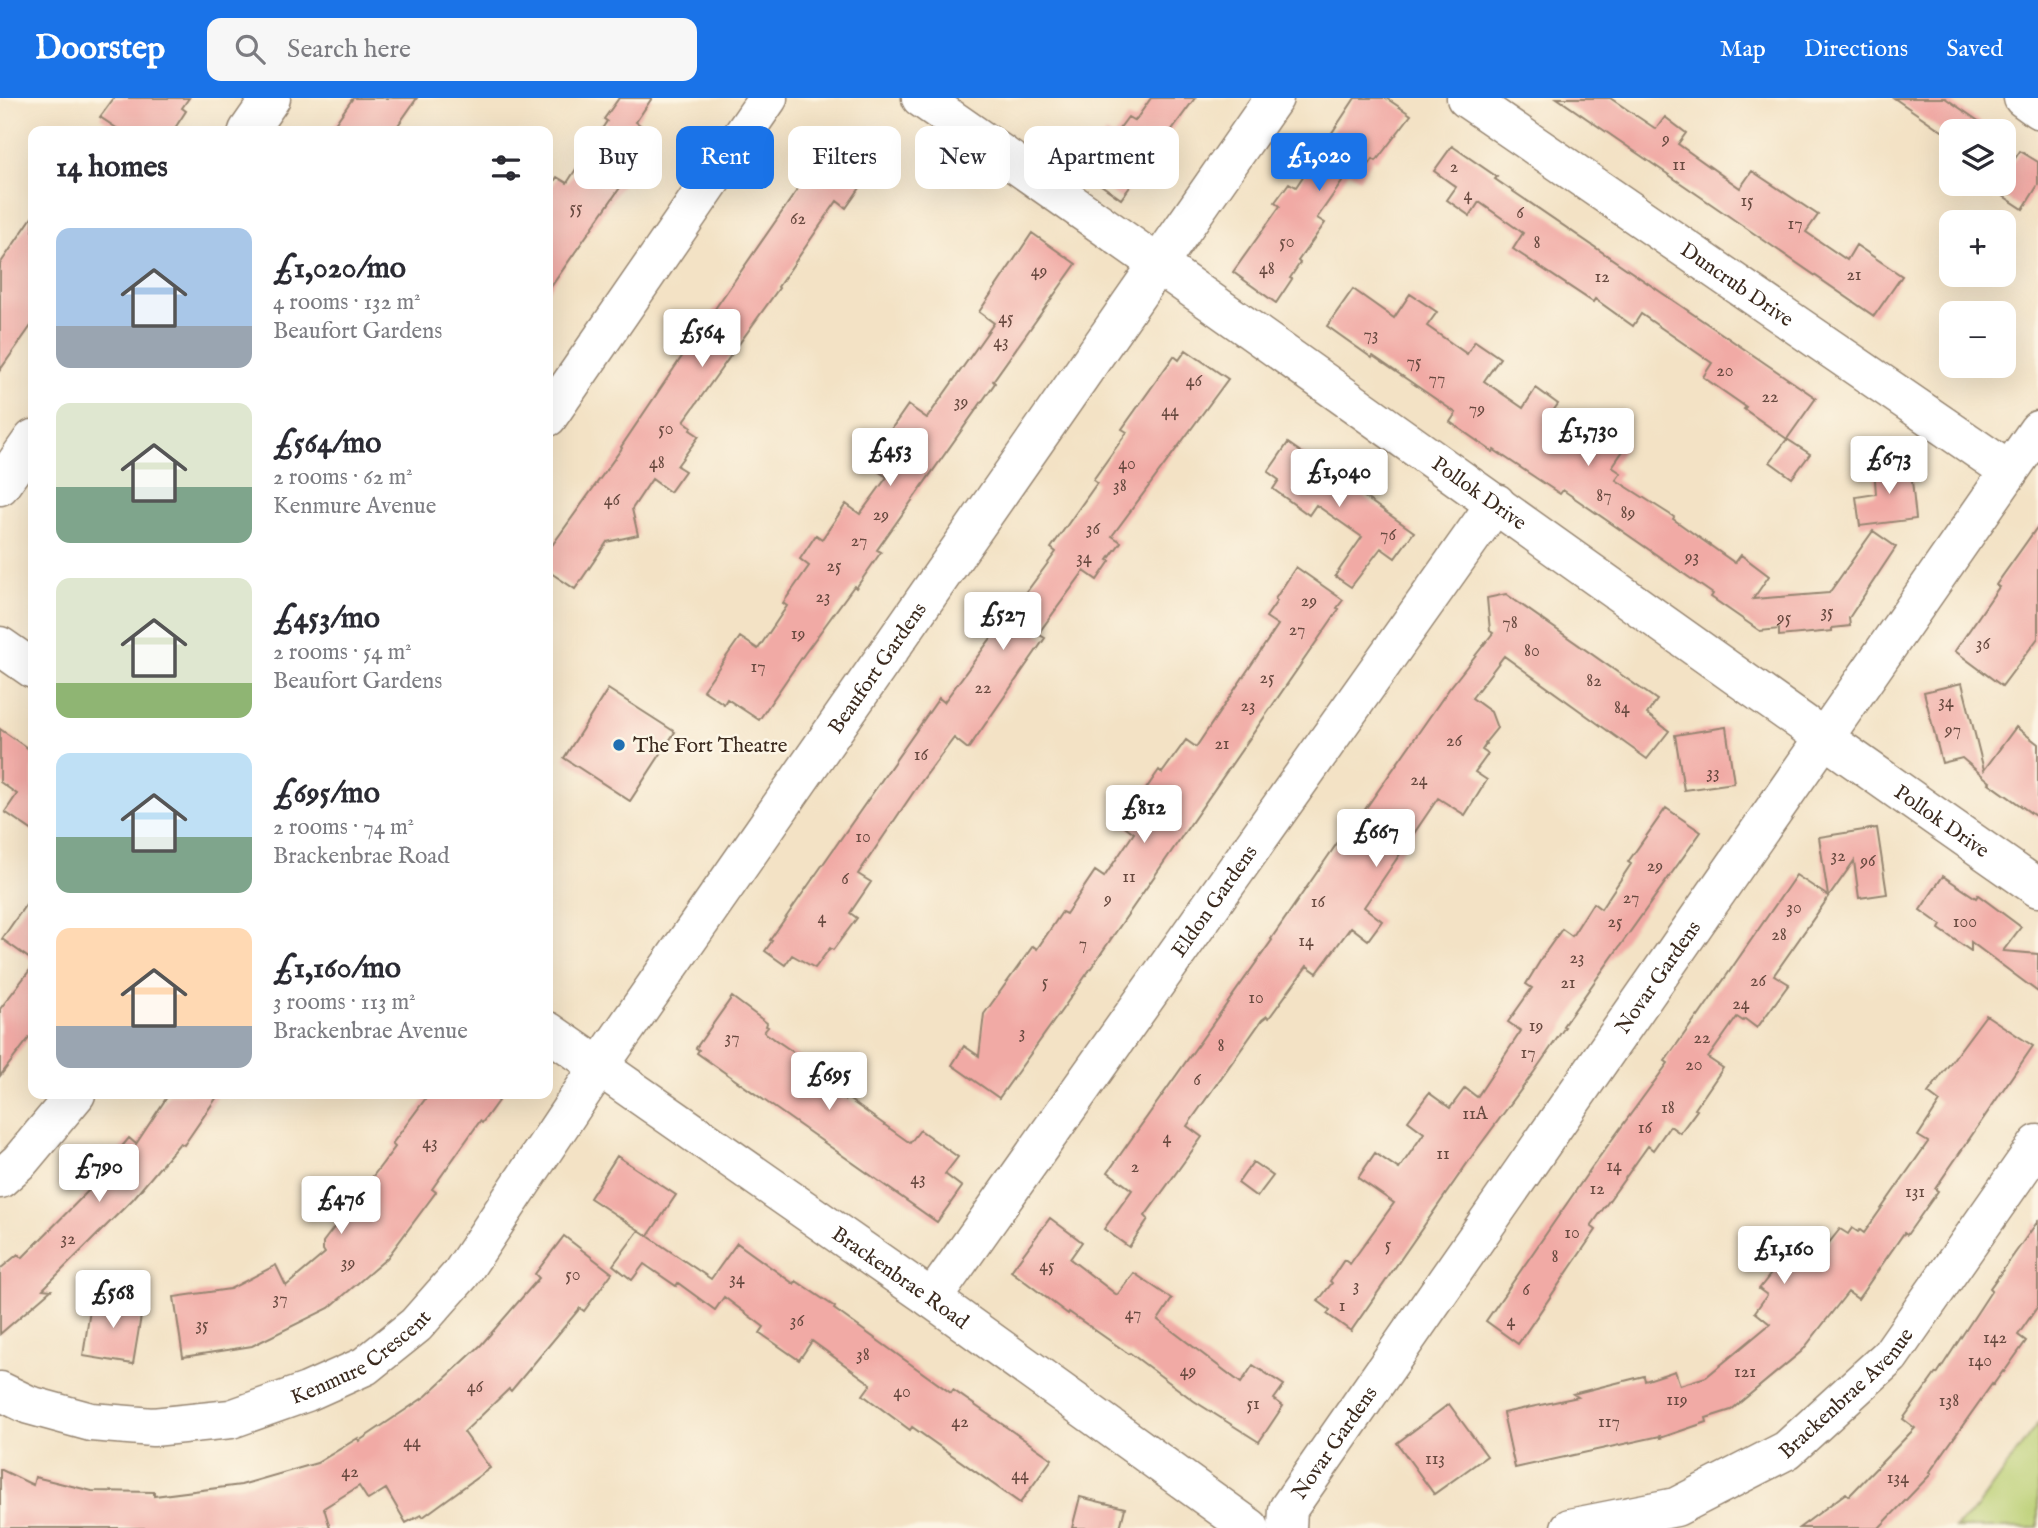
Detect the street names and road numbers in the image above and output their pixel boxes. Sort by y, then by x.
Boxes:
street label: Duncrub Drive [1675,237,1798,334]
street label: Pollok Drive [1426,451,1532,537]
street label: Beaufort Gardens [823,598,934,740]
street label: Pollok Drive [1888,780,1994,865]
street label: Eldon Gardens [1166,840,1264,963]
street label: Novar Gardens [1610,916,1708,1040]
street label: Brackenbrae Road [826,1221,974,1336]
street label: Kenmure Crescent [287,1305,438,1412]
street label: Brackenbrae Avenue [1774,1323,1921,1466]
street label: Novar Gardens [1287,1381,1384,1505]

